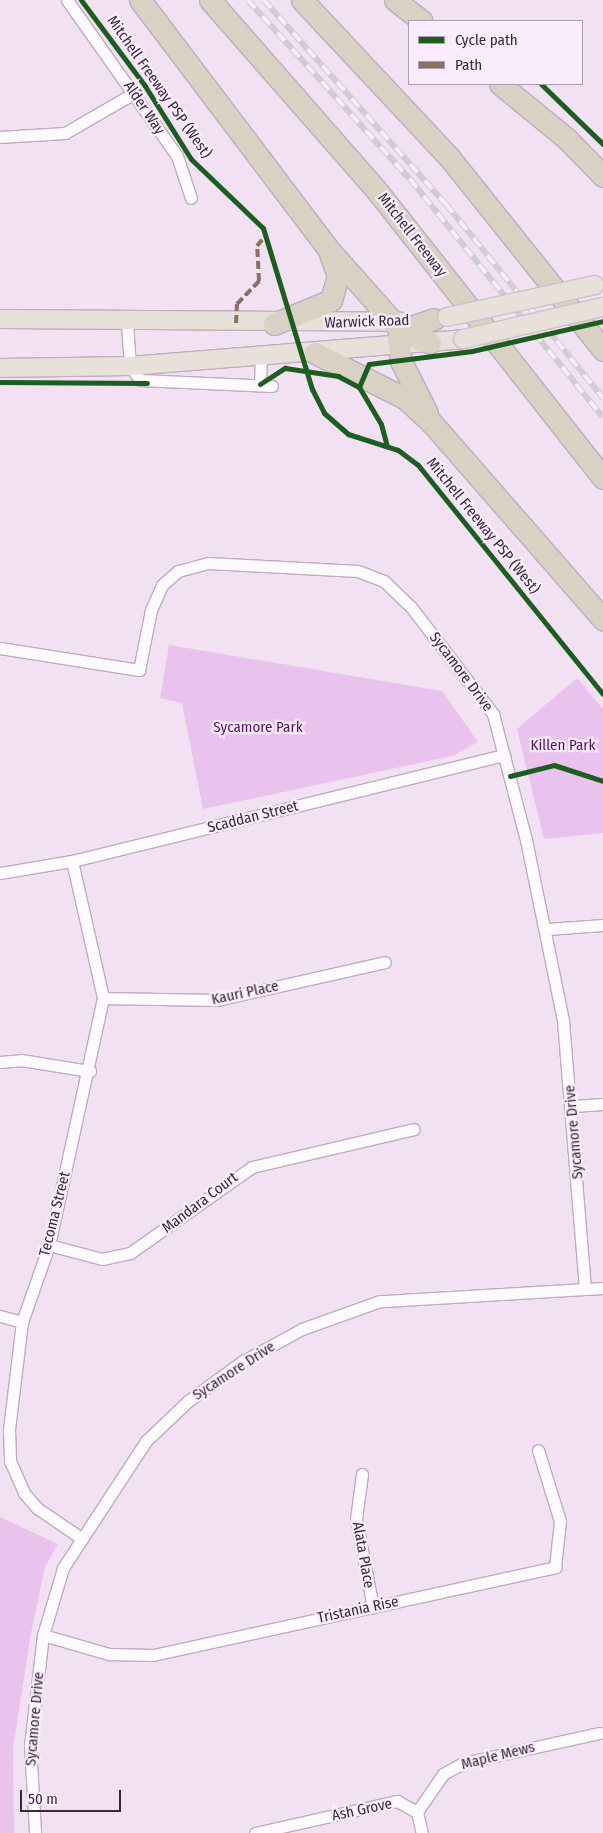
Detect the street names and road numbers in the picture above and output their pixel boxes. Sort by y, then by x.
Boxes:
street label: Mitchell Freeway PSP (West) [103,12,215,162]
street label: Alder Way [120,78,168,138]
street label: Mitchell Freeway [374,189,450,281]
street label: Warwick Road [324,312,410,332]
street label: Mitchell Freeway PSP (West) [423,454,543,598]
street label: Sycamore Drive [425,629,497,715]
street label: Scaddan Street [206,797,300,837]
street label: Kauri Place [210,977,280,1009]
street label: Sycamore Drive [561,1084,587,1180]
street label: Mandara Court [159,1169,241,1237]
street label: Tecoma Street [36,1170,74,1258]
street label: Sycamore Drive [189,1338,279,1404]
street label: Alata Place [348,1520,378,1590]
street label: Tristania Rise [316,1593,400,1627]
street label: Sycamore Drive [22,1671,48,1767]
street label: Maple Mews [459,1738,537,1774]
street label: Ash Grove [330,1795,394,1825]

